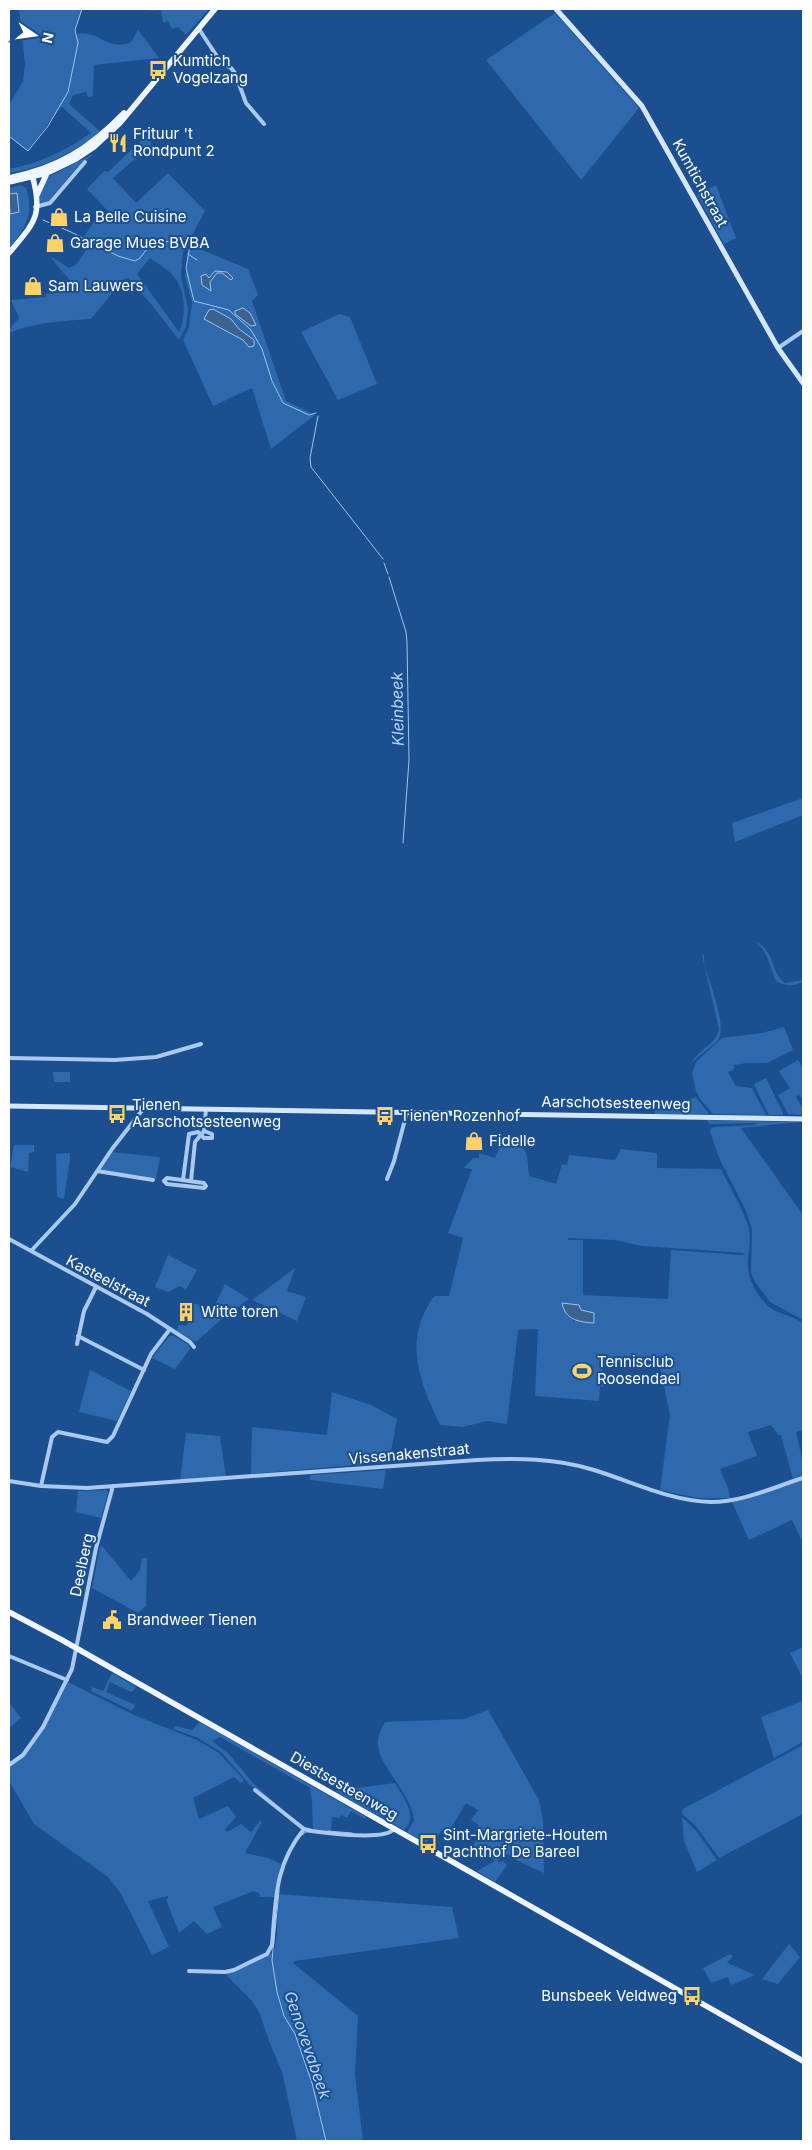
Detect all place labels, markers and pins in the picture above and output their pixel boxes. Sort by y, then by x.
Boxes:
place label: Kumtich Vogelzang [173,51,248,87]
bus stop icon: Kumtich Vogelzang [147,59,169,81]
place label: Frituur 't Rondpunt 2 [133,124,215,160]
restaurant icon: Frituur 't Rondpunt 2 [107,132,129,154]
shop icon: La Belle Cuisine [48,206,70,228]
place label: La Belle Cuisine [74,207,187,226]
shop icon: Garage Mues BVBA [44,232,66,254]
place label: Garage Mues BVBA [70,233,209,252]
shop icon: Sam Lauwers [22,275,44,297]
place label: Sam Lauwers [48,276,144,295]
place label: Tienen Aarschotsesteenweg [132,1095,281,1131]
bus stop icon: Tienen Aarschotsesteenweg [106,1103,128,1125]
bus stop icon: Tienen Rozenhof [374,1105,396,1127]
place label: Tienen Rozenhof [400,1106,520,1125]
shop icon: Fidelle [463,1130,485,1152]
place label: Fidelle [489,1131,535,1150]
building icon: Witte toren [175,1301,197,1323]
place label: Witte toren [201,1302,278,1321]
place label: Tennisclub Roosendael [597,1352,680,1388]
sports icon: Tennisclub Roosendael [571,1360,593,1382]
public building icon: Brandweer Tienen [101,1609,123,1631]
place label: Brandweer Tienen [127,1610,257,1629]
place label: Sint-Margriete-Houtem Pachthof De Bareel [443,1825,608,1861]
bus stop icon: Sint-Margriete-Houtem Pachthof De Bareel [417,1833,439,1855]
bus stop icon: Bunsbeek Veldweg [681,1985,703,2007]
place label: Bunsbeek Veldweg [541,1986,677,2005]

